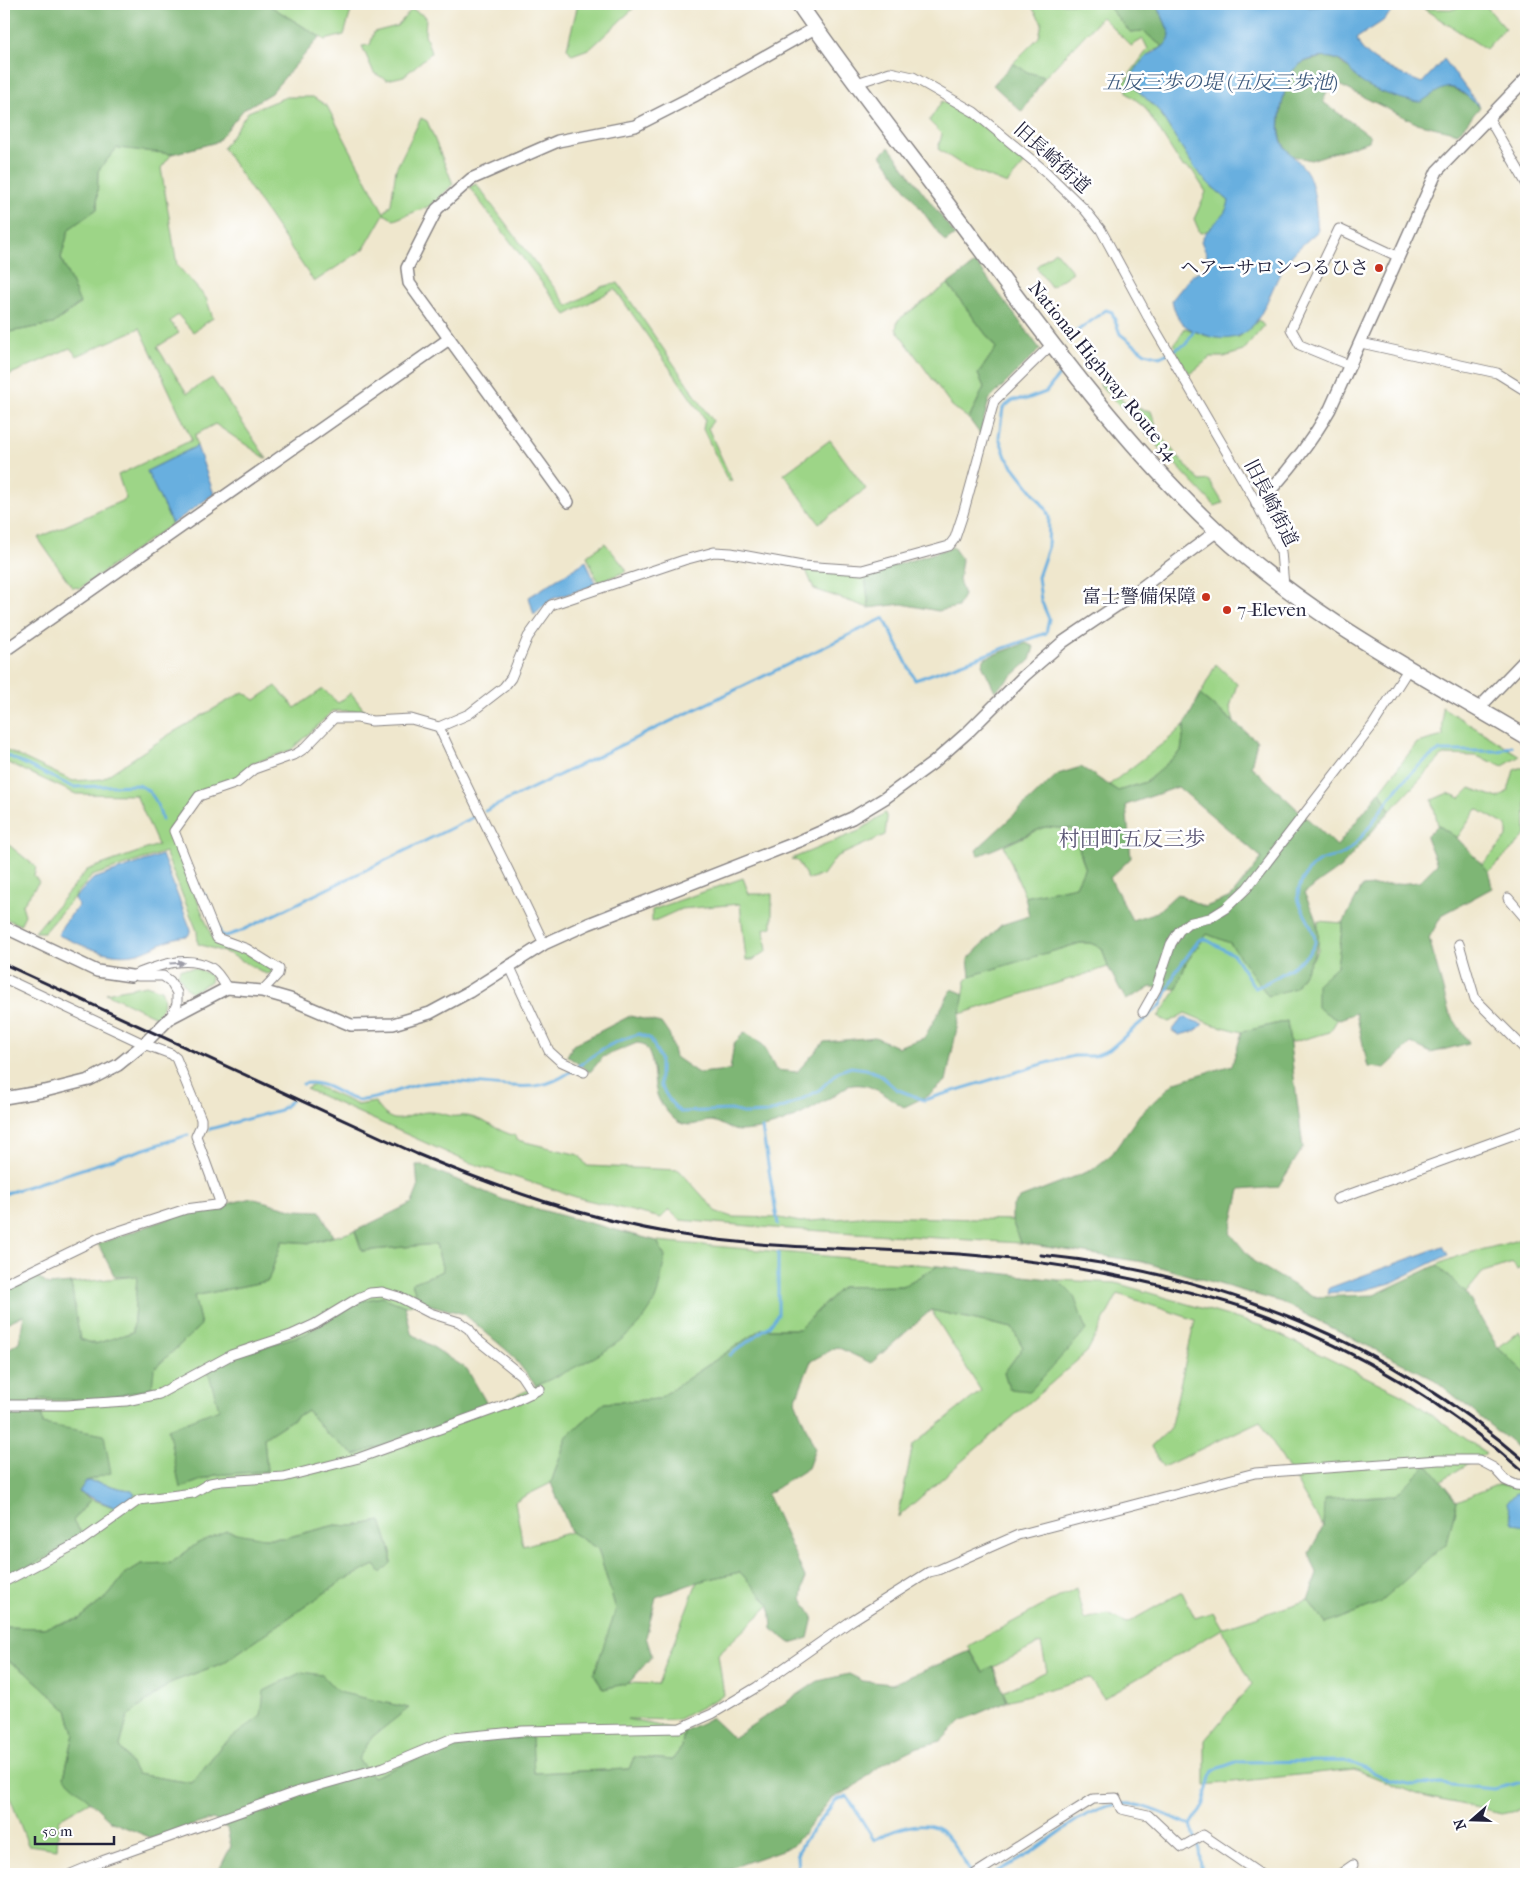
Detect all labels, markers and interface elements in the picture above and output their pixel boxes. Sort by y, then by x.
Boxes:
water label: 五反三歩の堤 (五反三歩池) [1102,71,1338,94]
street label: 旧長崎街道 [1009,118,1095,198]
place label: ヘアーサロンつるひさ [1180,257,1369,279]
marker: ヘアーサロンつるひさ [1373,262,1385,274]
street label: National Highway Route 34 [1024,277,1183,466]
street label: 旧長崎街道 [1240,456,1302,550]
place label: 富士警備保障 [1082,586,1196,608]
marker: 富士警備保障 [1200,591,1212,603]
place label: 7-Eleven [1237,599,1307,621]
marker: 7-Eleven [1221,604,1233,616]
district label: 村田町五反三歩 [1059,827,1206,851]
one-way arrow [170,959,186,967]
north arrow [1448,1796,1498,1846]
scale bar [35,1813,114,1845]
text: N [1450,1816,1470,1832]
text: 50 m [42,1822,73,1840]

